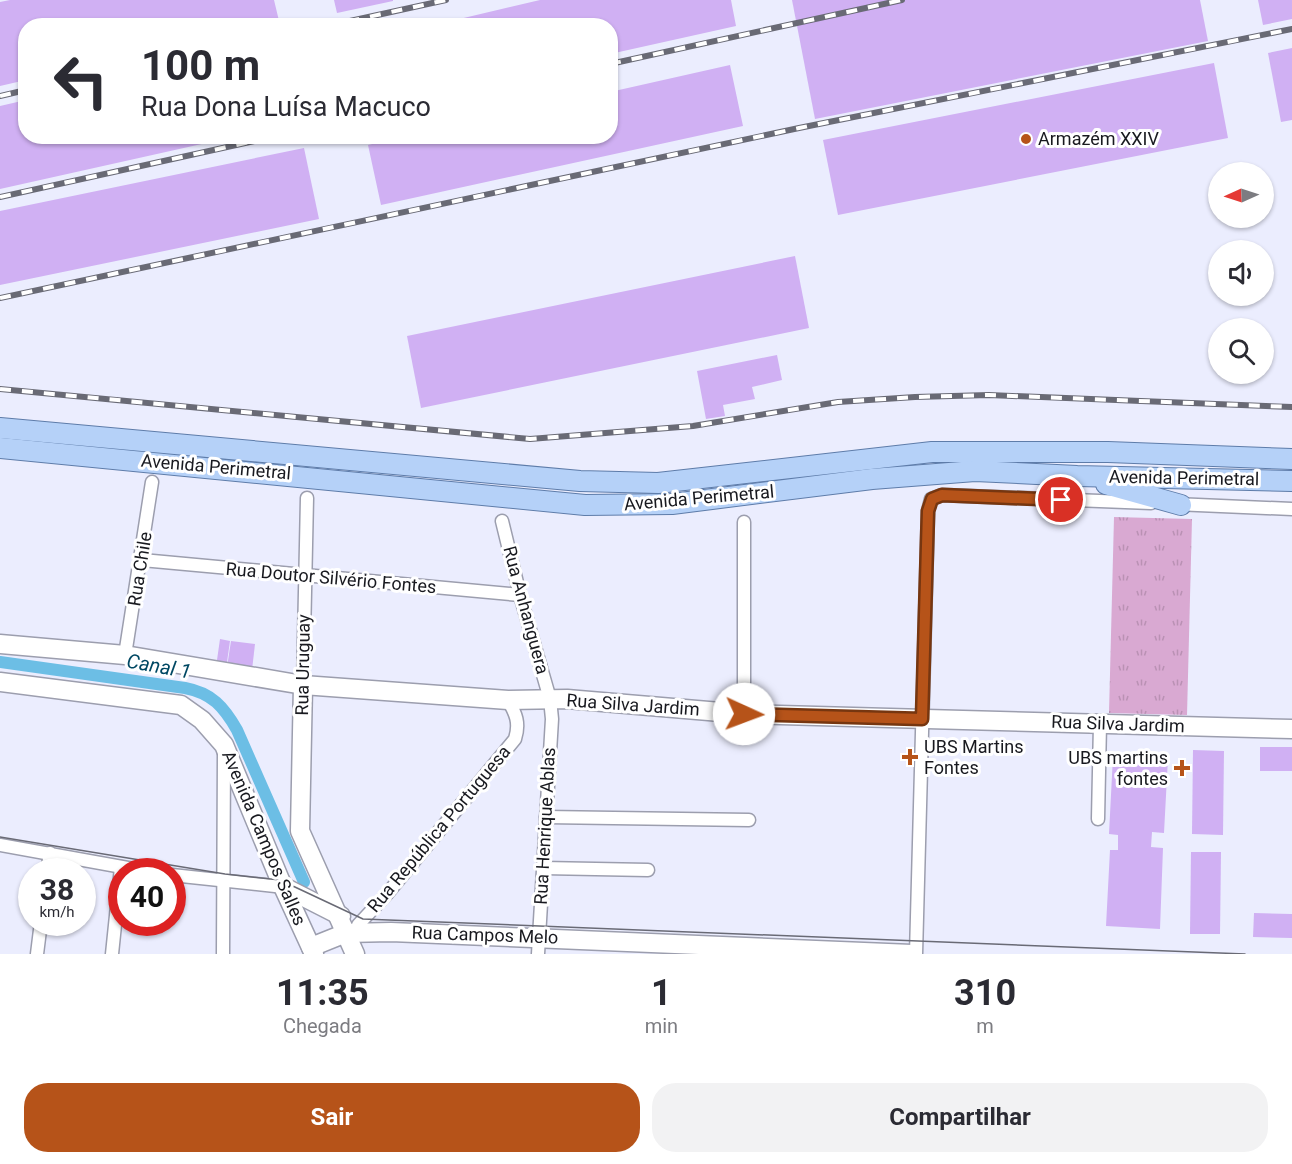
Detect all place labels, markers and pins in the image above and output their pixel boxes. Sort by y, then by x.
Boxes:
place label: Armazém XXIV [1038,128,1159,149]
marker: Armazém XXIV [1019,132,1033,146]
pin [1035,474,1086,525]
place label: UBS Martins Fontes [924,736,1024,778]
place label: UBS martins fontes [1068,747,1168,789]
marker: UBS Martins Fontes [901,748,919,766]
marker: UBS martins fontes [1173,759,1191,777]

